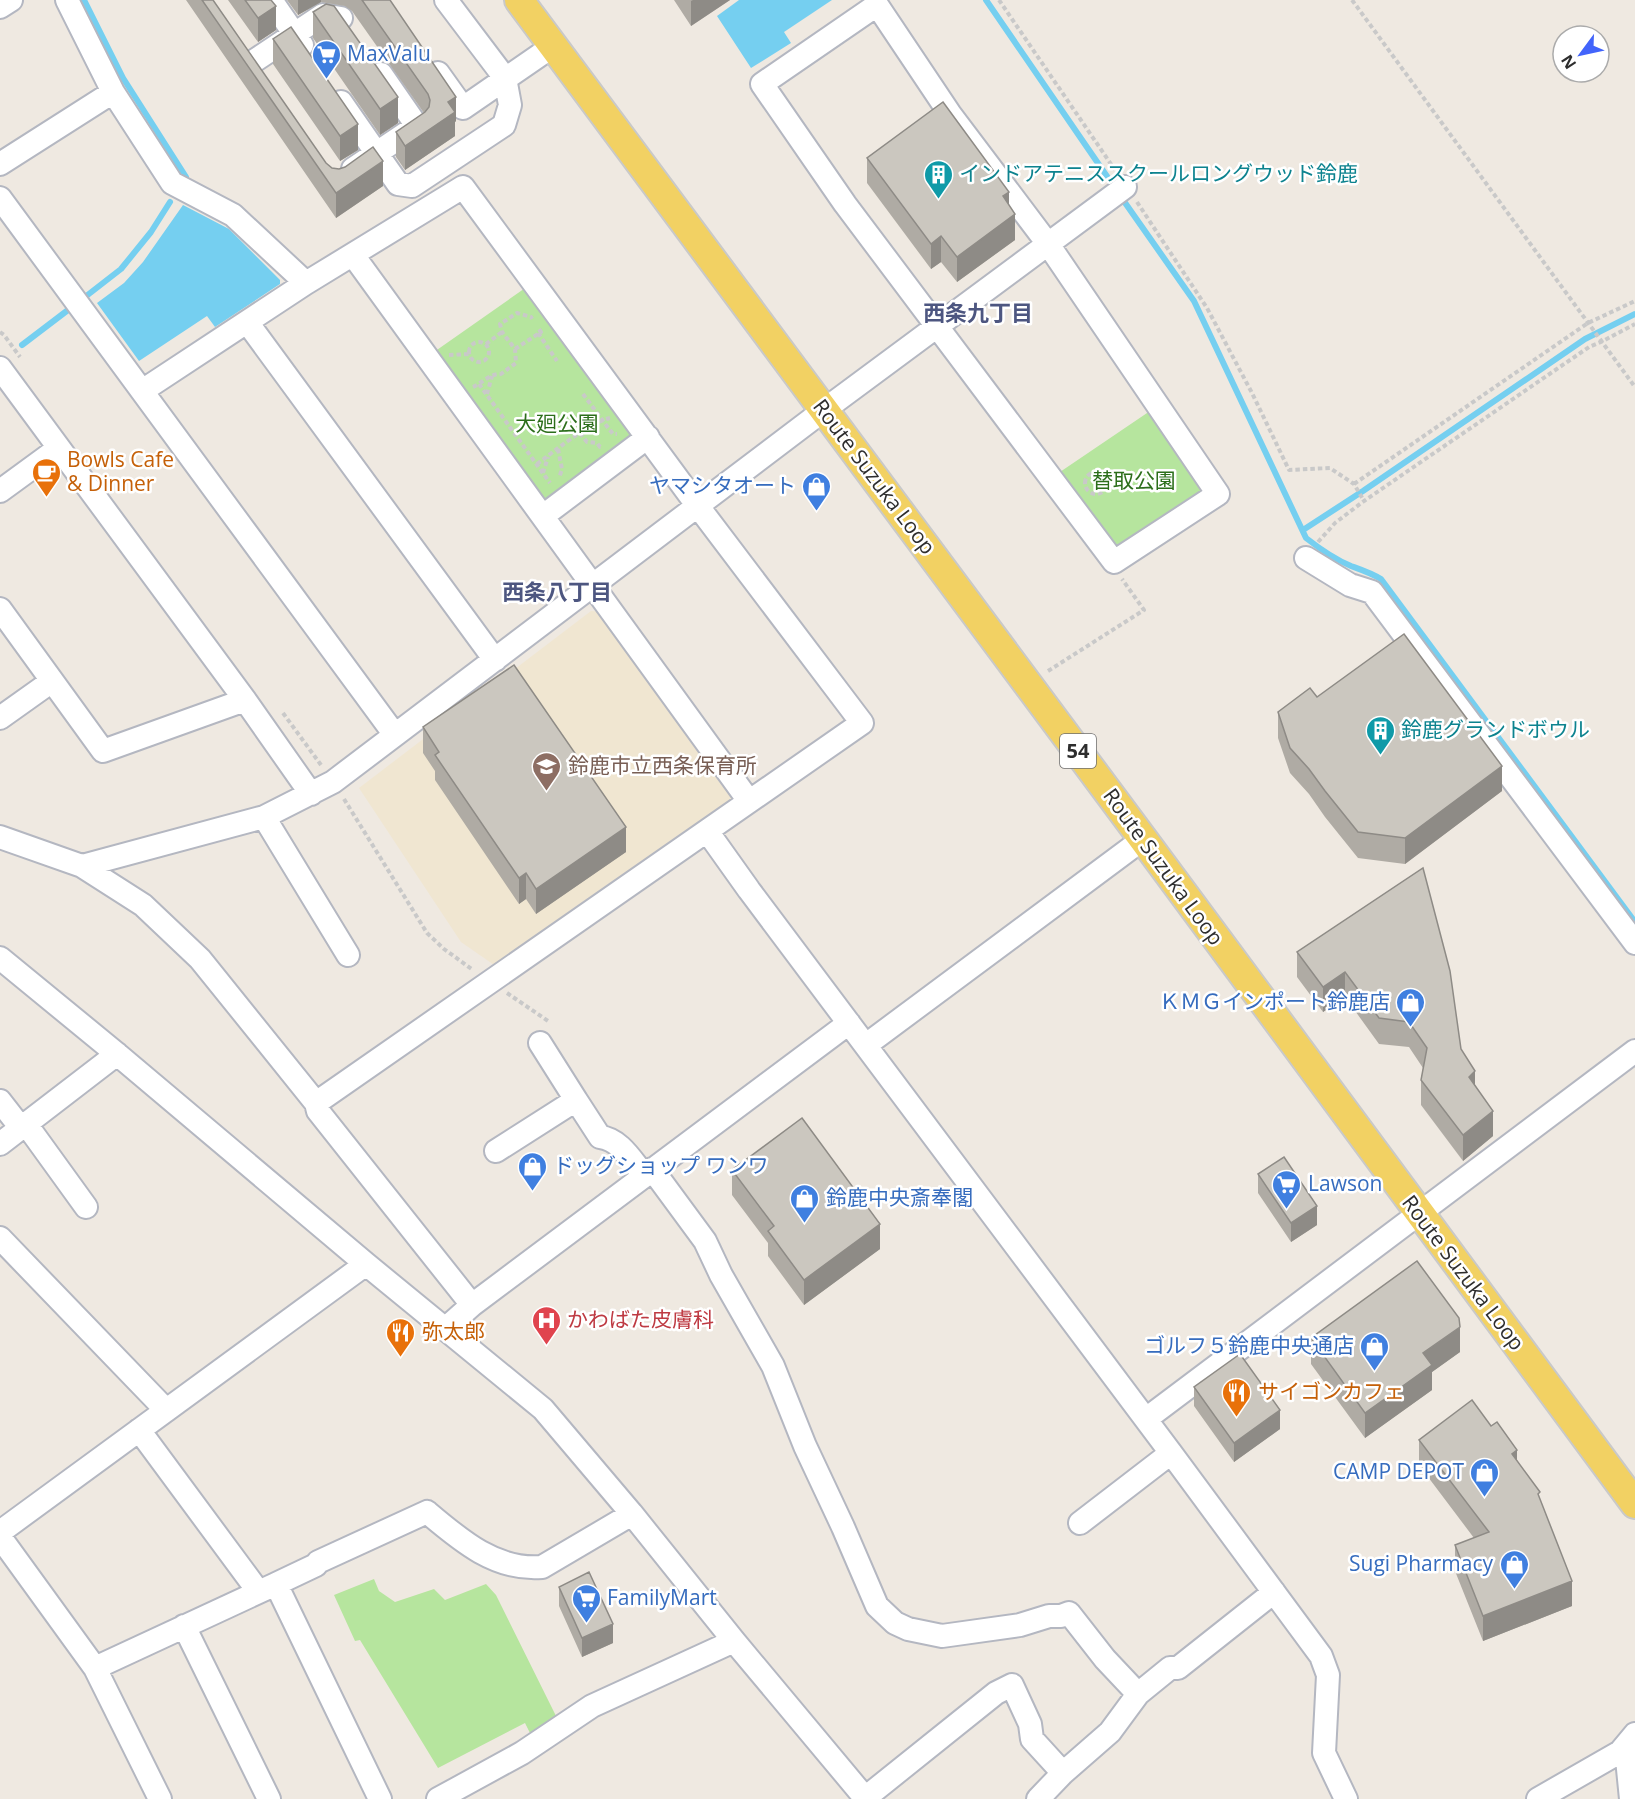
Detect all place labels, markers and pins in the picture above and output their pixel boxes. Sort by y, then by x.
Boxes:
supermarket icon: MaxValu [310,38,342,80]
place label: MaxValu [347,39,431,67]
building icon: インドアテニススクールロングウッド鈴鹿 [922,158,954,200]
place label: インドアテニススクールロングウッド鈴鹿 [959,159,1358,187]
place label: Bowls Cafe & Dinner [67,445,174,497]
cafe icon: Bowls Cafe & Dinner [30,456,62,498]
shop icon: ヤマシタオート [801,470,833,512]
place label: ヤマシタオート [649,471,796,499]
building icon: 鈴鹿グランドボウル [1364,714,1396,756]
place label: 鈴鹿グランドボウル [1401,715,1590,743]
school or university icon: 鈴鹿市立西条保育所 [531,750,563,792]
place label: 鈴鹿市立西条保育所 [568,751,757,779]
shop icon: ＫＭＧインポート鈴鹿店 [1395,986,1427,1028]
place label: ＫＭＧインポート鈴鹿店 [1159,987,1390,1015]
shop icon: ドッグショップ ワンワ [516,1150,548,1192]
place label: ドッグショップ ワンワ [553,1151,768,1179]
supermarket icon: Lawson [1271,1168,1303,1210]
place label: Lawson [1308,1169,1382,1197]
shop icon: 鈴鹿中央斎奉閣 [789,1182,821,1224]
place label: 鈴鹿中央斎奉閣 [826,1183,973,1211]
hospital icon: かわばた皮膚科 [530,1304,562,1346]
place label: かわばた皮膚科 [567,1305,714,1333]
restaurant icon: 弥太郎 [385,1316,417,1358]
place label: 弥太郎 [422,1317,485,1345]
shop icon: ゴルフ５鈴鹿中央通店 [1359,1330,1391,1372]
place label: ゴルフ５鈴鹿中央通店 [1144,1331,1354,1359]
restaurant icon: サイゴンカフェ [1221,1376,1253,1418]
place label: サイゴンカフェ [1258,1377,1405,1405]
shop icon: CAMP DEPOT [1469,1456,1501,1498]
place label: CAMP DEPOT [1333,1457,1464,1485]
shop icon: Sugi Pharmacy [1498,1548,1530,1590]
place label: Sugi Pharmacy [1349,1549,1493,1577]
supermarket icon: FamilyMart [570,1582,602,1624]
place label: FamilyMart [607,1583,717,1611]

